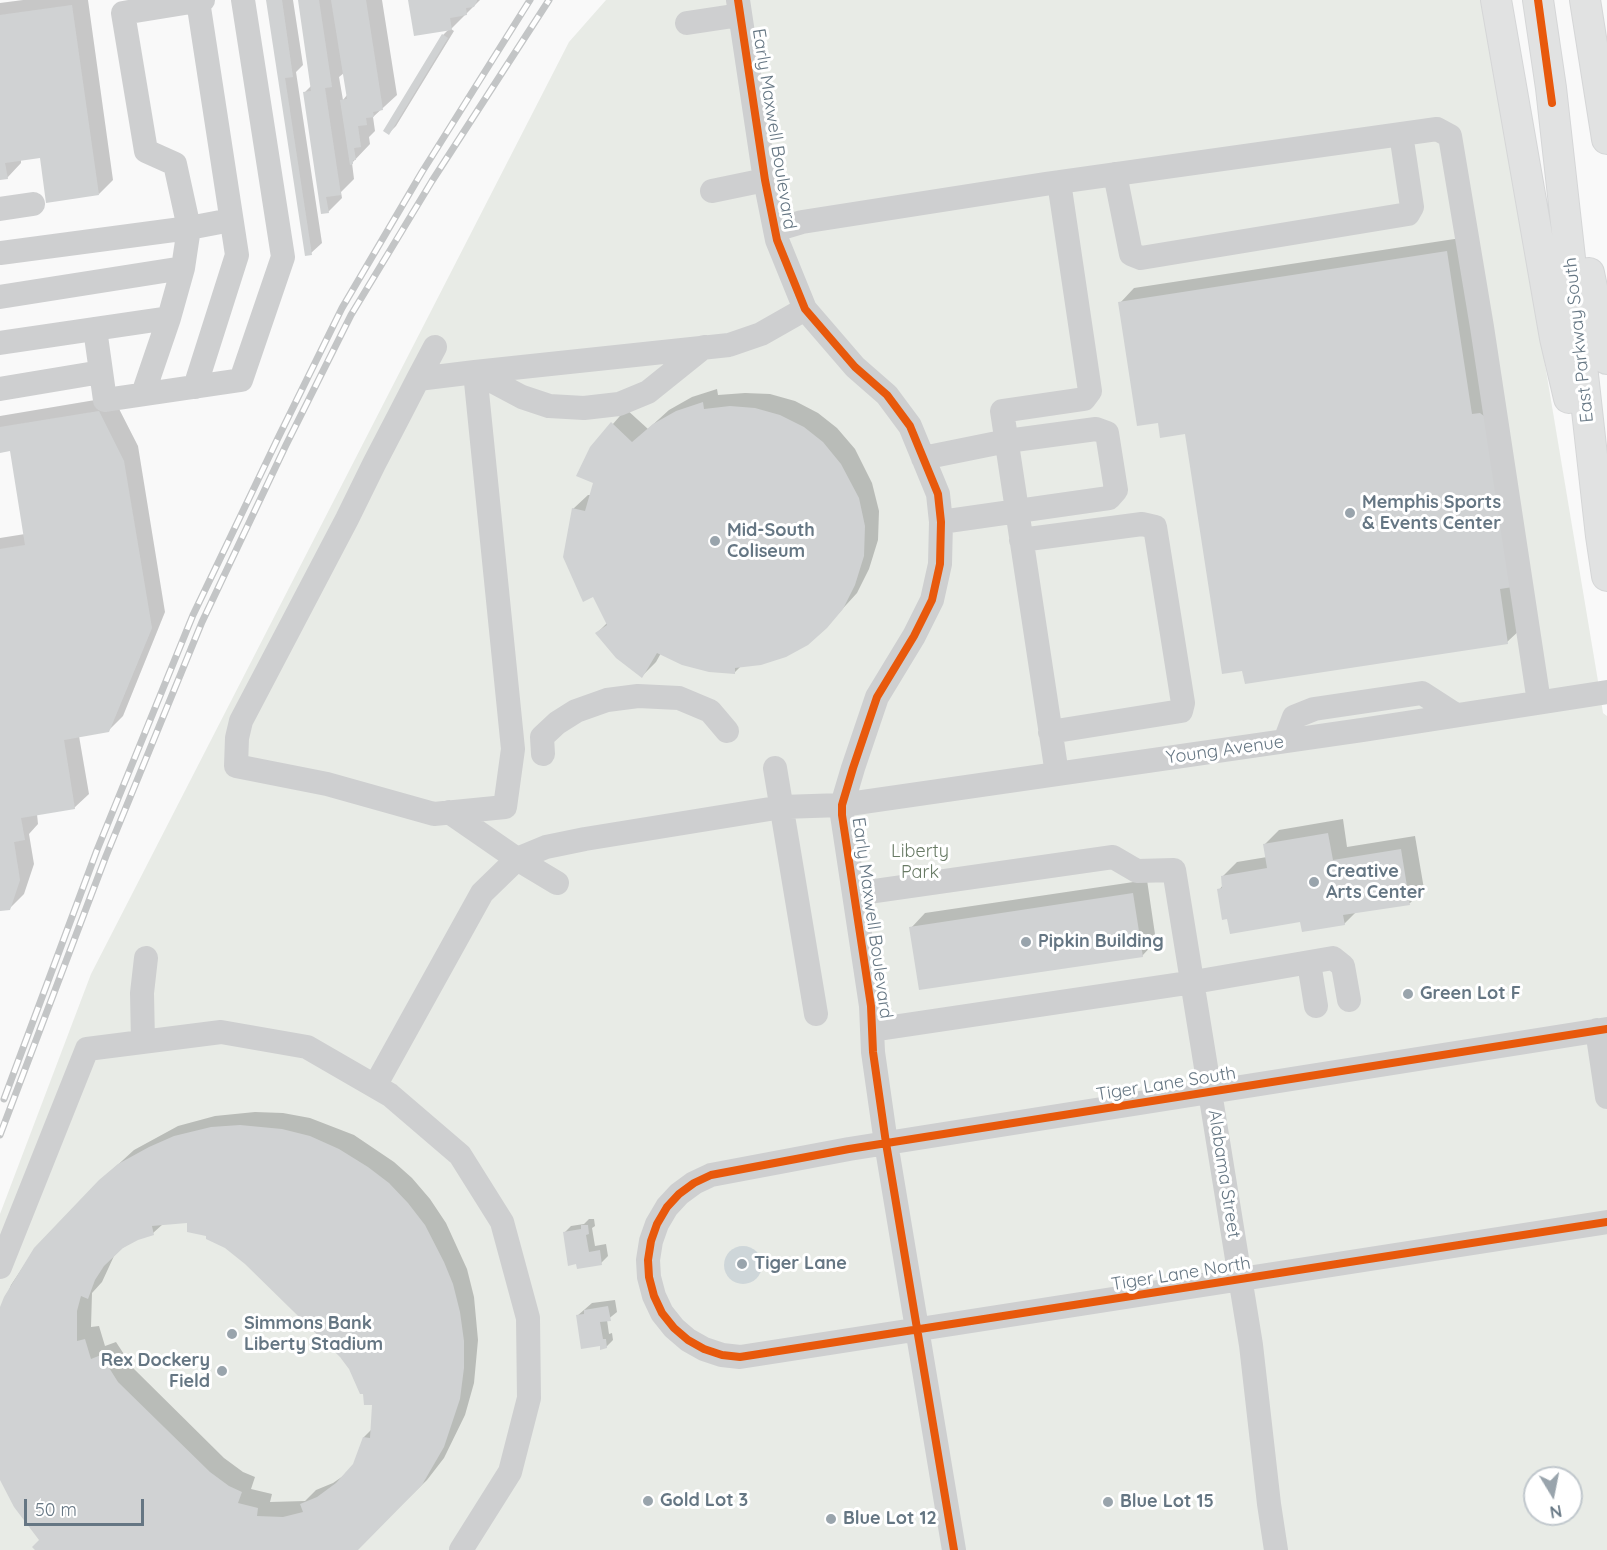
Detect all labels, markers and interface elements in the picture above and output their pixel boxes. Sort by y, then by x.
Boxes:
street label: Early Maxwell Boulevard [747,27,801,231]
street label: East Parkway South [1560,256,1598,424]
place label: Memphis Sports & Events Center [1362,492,1501,534]
marker: Memphis Sports & Events Center [1343,506,1357,520]
place label: Mid-South Coliseum [727,520,815,562]
marker: Mid-South Coliseum [708,534,722,548]
street label: Young Avenue [1165,731,1285,769]
street label: Early Maxwell Boulevard [847,816,897,1020]
park label: Liberty Park [891,841,949,884]
place label: Creative Arts Center [1326,861,1425,904]
marker: Creative Arts Center [1307,875,1321,889]
place label: Pipkin Building [1038,931,1164,953]
marker: Pipkin Building [1019,935,1033,949]
place label: Green Lot F [1420,983,1521,1005]
marker: Green Lot F [1401,987,1415,1001]
street label: Tiger Lane South [1095,1062,1237,1106]
street label: Alabama Street [1203,1108,1245,1240]
street label: Tiger Lane North [1110,1252,1252,1296]
place label: Tiger Lane [754,1253,847,1275]
marker: Tiger Lane [735,1257,749,1271]
place label: Simmons Bank Liberty Stadium [244,1313,383,1356]
marker: Simmons Bank Liberty Stadium [225,1327,239,1341]
place label: Rex Dockery Field [101,1350,210,1392]
marker: Rex Dockery Field [215,1364,229,1378]
north arrow [1523,1466,1583,1526]
scale bar [27,1487,147,1525]
place label: Gold Lot 3 [660,1490,748,1512]
place label: Blue Lot 15 [1120,1491,1214,1513]
marker: Gold Lot 3 [641,1494,655,1508]
marker: Blue Lot 15 [1101,1495,1115,1509]
text: 50 m [35,1498,77,1521]
text: N [1548,1501,1563,1523]
place label: Blue Lot 12 [843,1508,937,1530]
marker: Blue Lot 12 [824,1512,838,1526]

